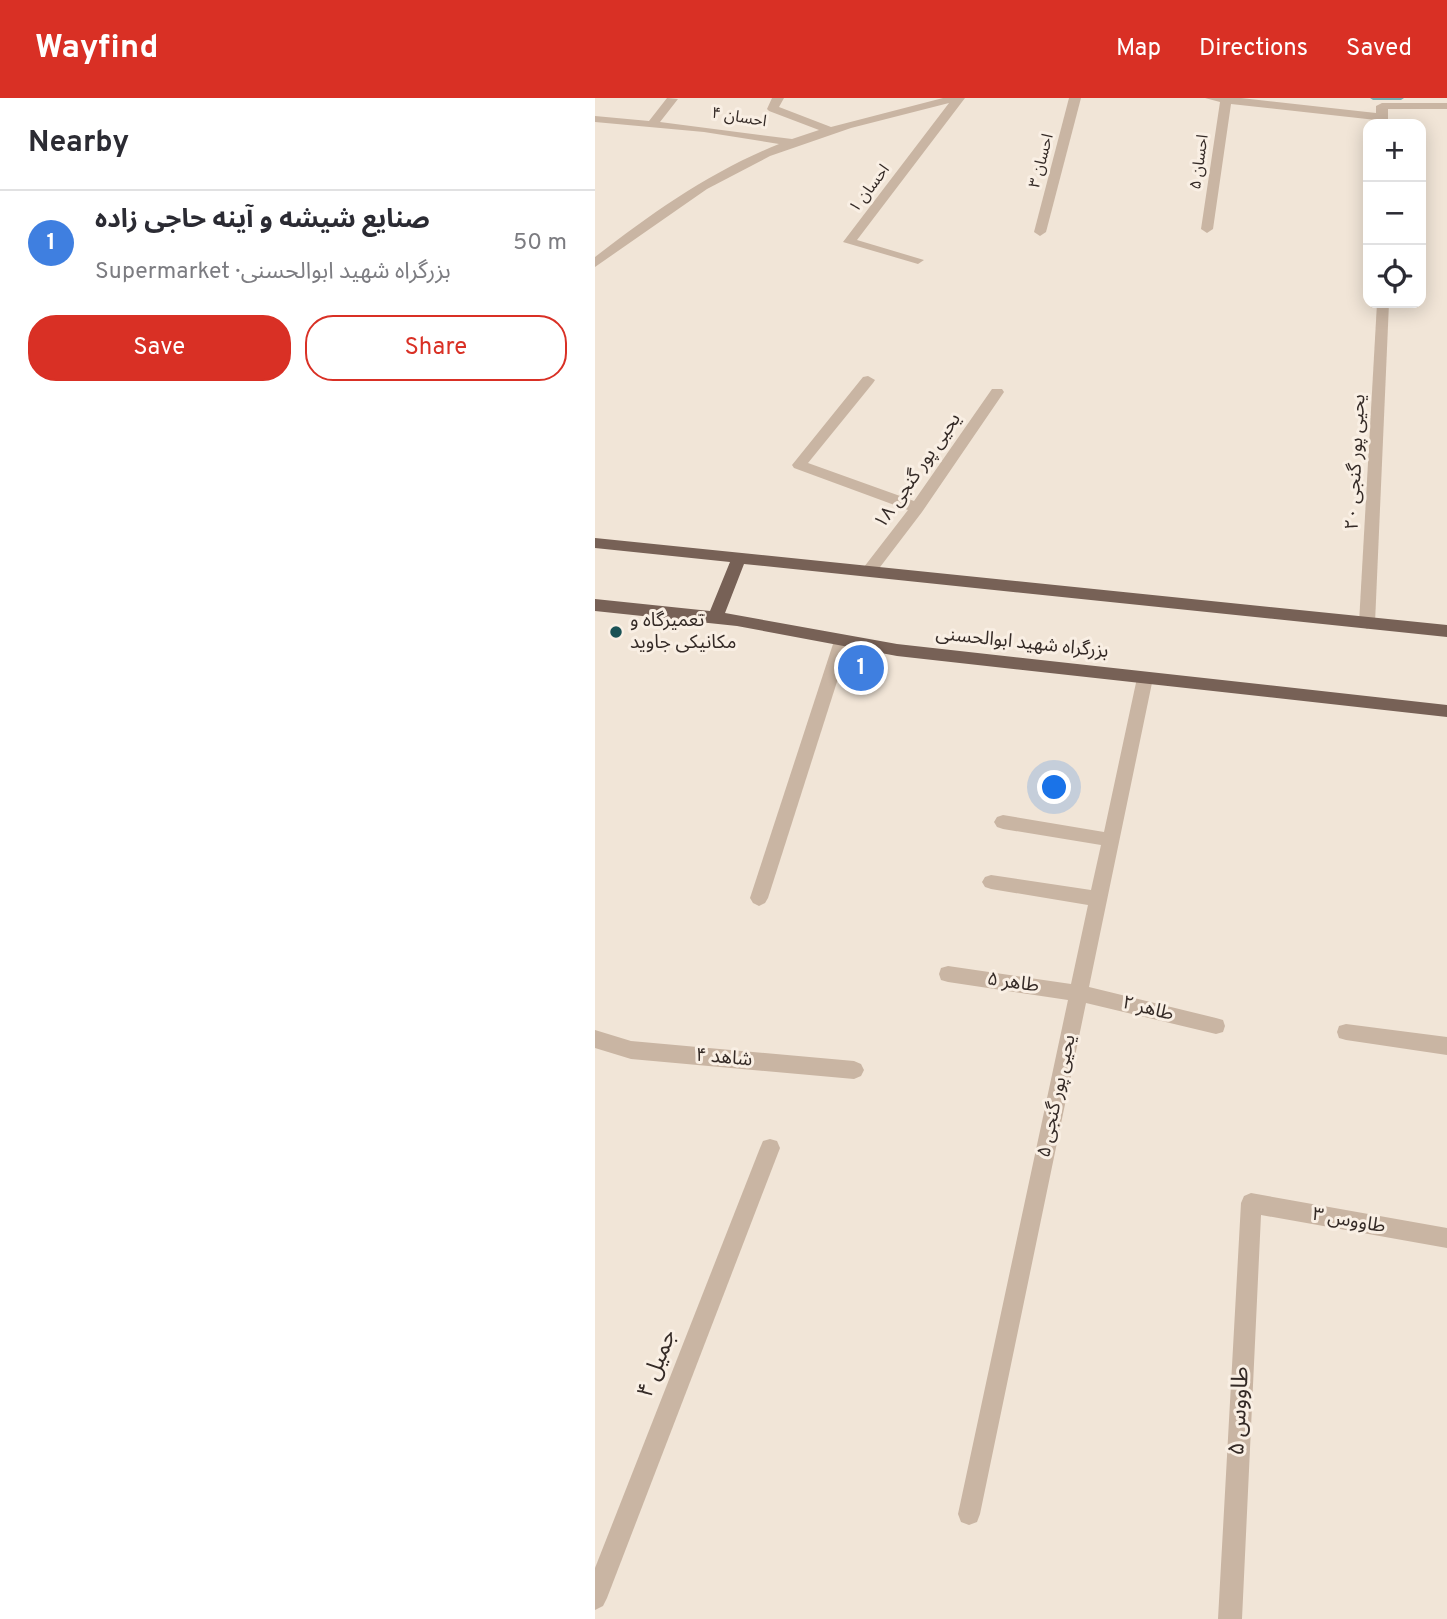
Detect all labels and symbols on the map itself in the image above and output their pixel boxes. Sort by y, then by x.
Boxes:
street label: احسان ۴ [710,104,768,132]
street label: احسان ۳ [1025,132,1059,190]
street label: احسان ۵ [1186,133,1214,191]
street label: احسان ۱ [845,161,895,217]
street label: یحیی پور گنجی ۲۰ [1340,393,1372,531]
street label: یحیی پور گنجی ۱۸ [869,408,967,534]
place label: تعمیرگاه و مکانیکی جاوید [630,609,736,655]
street label: بزرگراه شهید ابوالحسنی [935,622,1109,664]
marker: تعمیرگاه و مکانیکی جاوید [608,624,624,640]
pin: 1 [838,642,884,694]
your location [1037,770,1071,804]
street label: طاهر ۵ [985,967,1041,999]
street label: طاهر ۲ [1120,991,1176,1027]
street label: یحیی پور گنجی ۵ [1032,1032,1082,1160]
street label: شاهد ۴ [695,1044,753,1072]
street label: طاووس ۳ [1311,1203,1387,1239]
street label: جمیل ۴ [632,1326,684,1402]
street label: طاووس ۵ [1223,1366,1257,1456]

